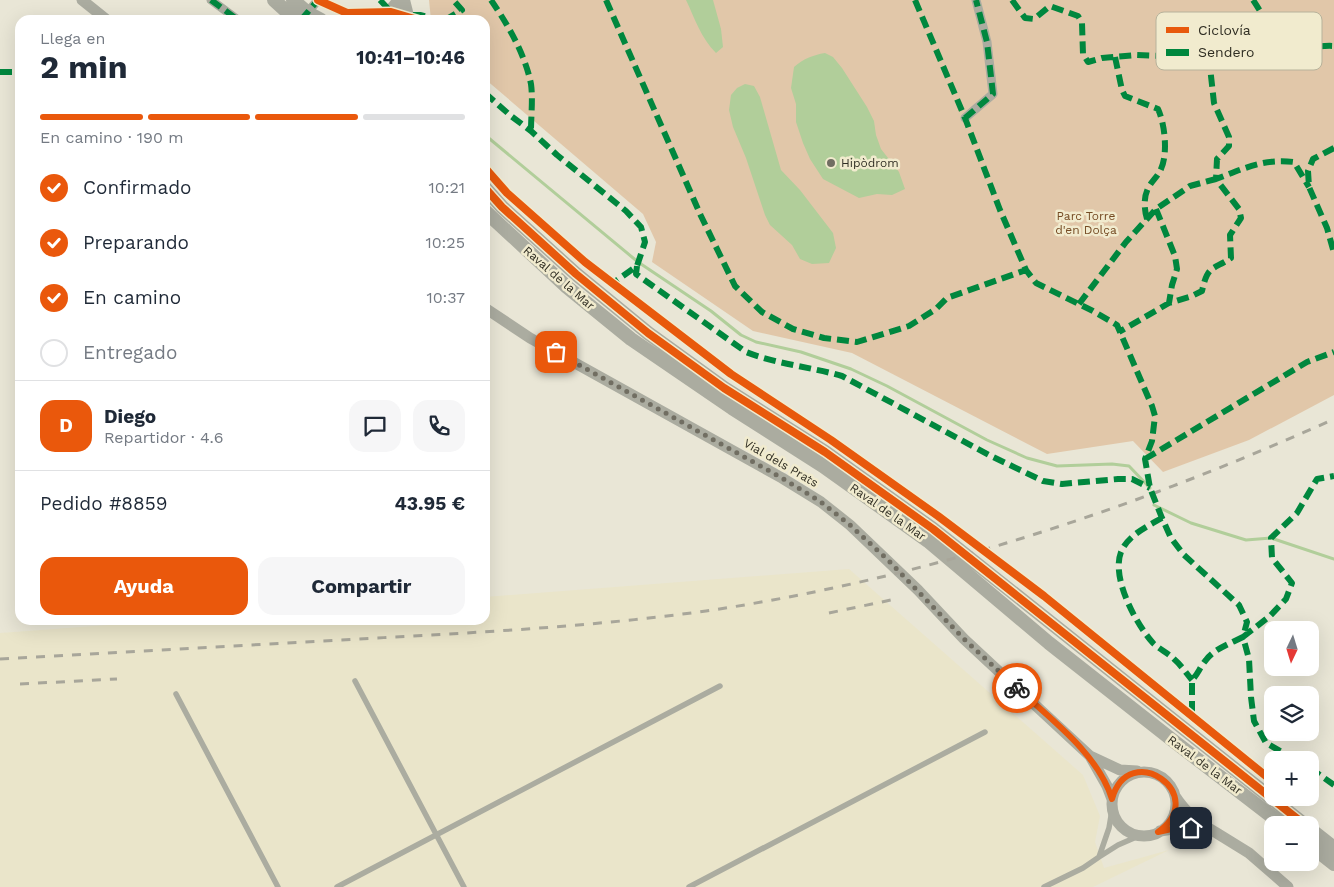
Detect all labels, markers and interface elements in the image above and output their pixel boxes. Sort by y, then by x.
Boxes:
legend [1156,12,1322,70]
text: Ciclovía [1198,22,1251,38]
text: Llega en [40,29,106,48]
text: Sendero [1198,44,1254,60]
text: 10:41–10:46 [356,46,465,69]
text: 2 min [40,48,128,86]
text: En camino · 190 m [40,128,184,147]
place label: Hipòdrom [841,156,899,170]
marker: Hipòdrom [825,157,837,169]
icon: check [40,174,68,202]
text: Confirmado [83,176,192,199]
text: 10:21 [429,178,465,197]
park label: Parc Torre d'en Dolça [1055,209,1117,237]
icon: check [40,229,68,257]
text: Preparando [83,231,189,254]
text: 10:25 [425,233,465,252]
street label: Raval de la Mar [521,243,597,313]
icon: check [40,284,68,312]
text: En camino [83,286,181,309]
text: 10:37 [426,288,465,307]
pin [535,331,577,373]
icon: bag [542,338,570,366]
text: Entregado [83,341,177,364]
button: chat [349,400,401,452]
button: phone [413,400,465,452]
text: Diego [104,405,156,428]
text: D [59,414,73,437]
text: Repartidor · 4.6 [104,428,223,447]
street label: Vial dels Prats [741,436,821,490]
street label: Raval de la Mar [847,481,929,543]
text: Pedido #8859 [40,492,167,515]
text: 43.95 € [395,492,465,515]
button: Ayuda [40,557,248,615]
button: Compartir [258,557,465,615]
north arrow [1264,621,1319,676]
map controls [1264,621,1319,871]
courier [992,663,1042,713]
icon: bike [1003,674,1031,702]
button: layers [1264,686,1319,741]
street label: Raval de la Mar [1165,732,1245,798]
button: + [1264,751,1319,806]
pin [1170,807,1212,849]
icon: home [1177,814,1205,842]
button: − [1264,816,1319,871]

